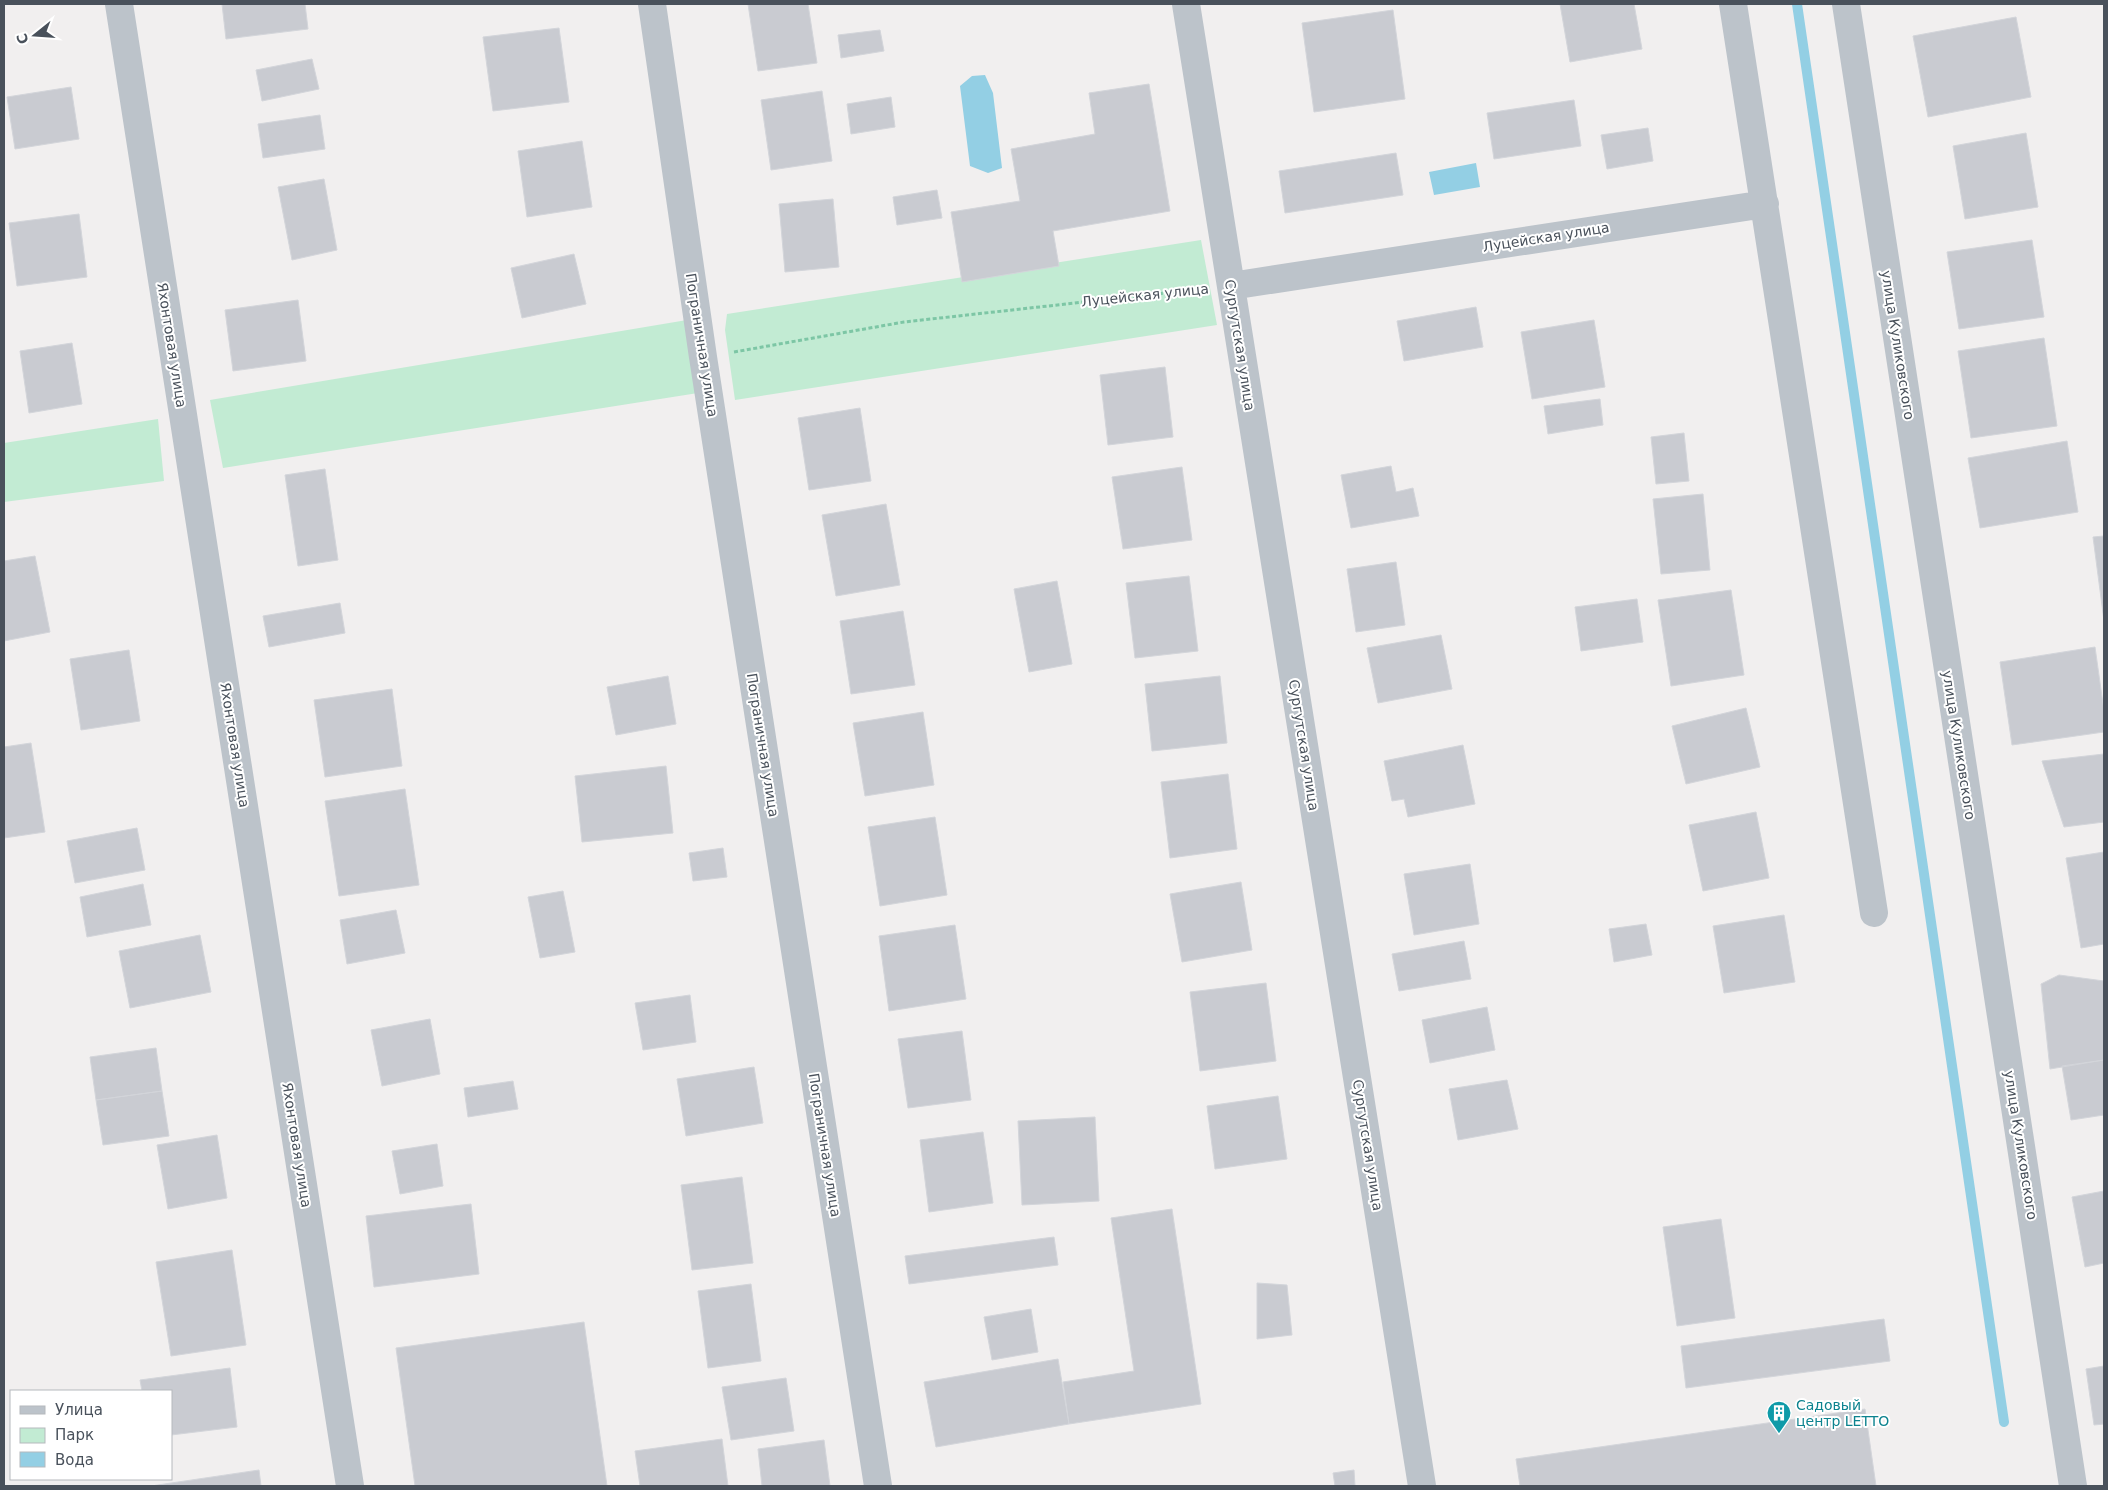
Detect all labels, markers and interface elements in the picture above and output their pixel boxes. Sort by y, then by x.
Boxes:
north arrow [10,10,60,60]
text: С [13,32,32,46]
street label: Луцейская улица [1481,219,1611,255]
street label: улица Куликовского [1878,269,1918,421]
street label: Пограничная улица [683,272,721,418]
street label: Сургутская улица [1222,278,1258,412]
street label: Луцейская улица [1080,280,1210,310]
street label: Яхонтовая улица [154,281,190,409]
street label: улица Куликовского [1939,669,1979,821]
street label: Пограничная улица [744,672,782,818]
street label: Сургутская улица [1286,678,1322,812]
street label: Яхонтовая улица [217,681,253,809]
street label: улица Куликовского [2001,1069,2041,1221]
street label: Пограничная улица [806,1072,844,1218]
street label: Сургутская улица [1350,1078,1386,1212]
street label: Яхонтовая улица [279,1081,315,1209]
legend [10,1390,172,1480]
place label: Садовый центр LETTO [1796,1397,1889,1429]
building icon: Садовый центр LETTO [1766,1400,1792,1434]
text: Улица [55,1401,103,1419]
text: Парк [55,1426,94,1444]
text: Вода [55,1451,94,1469]

